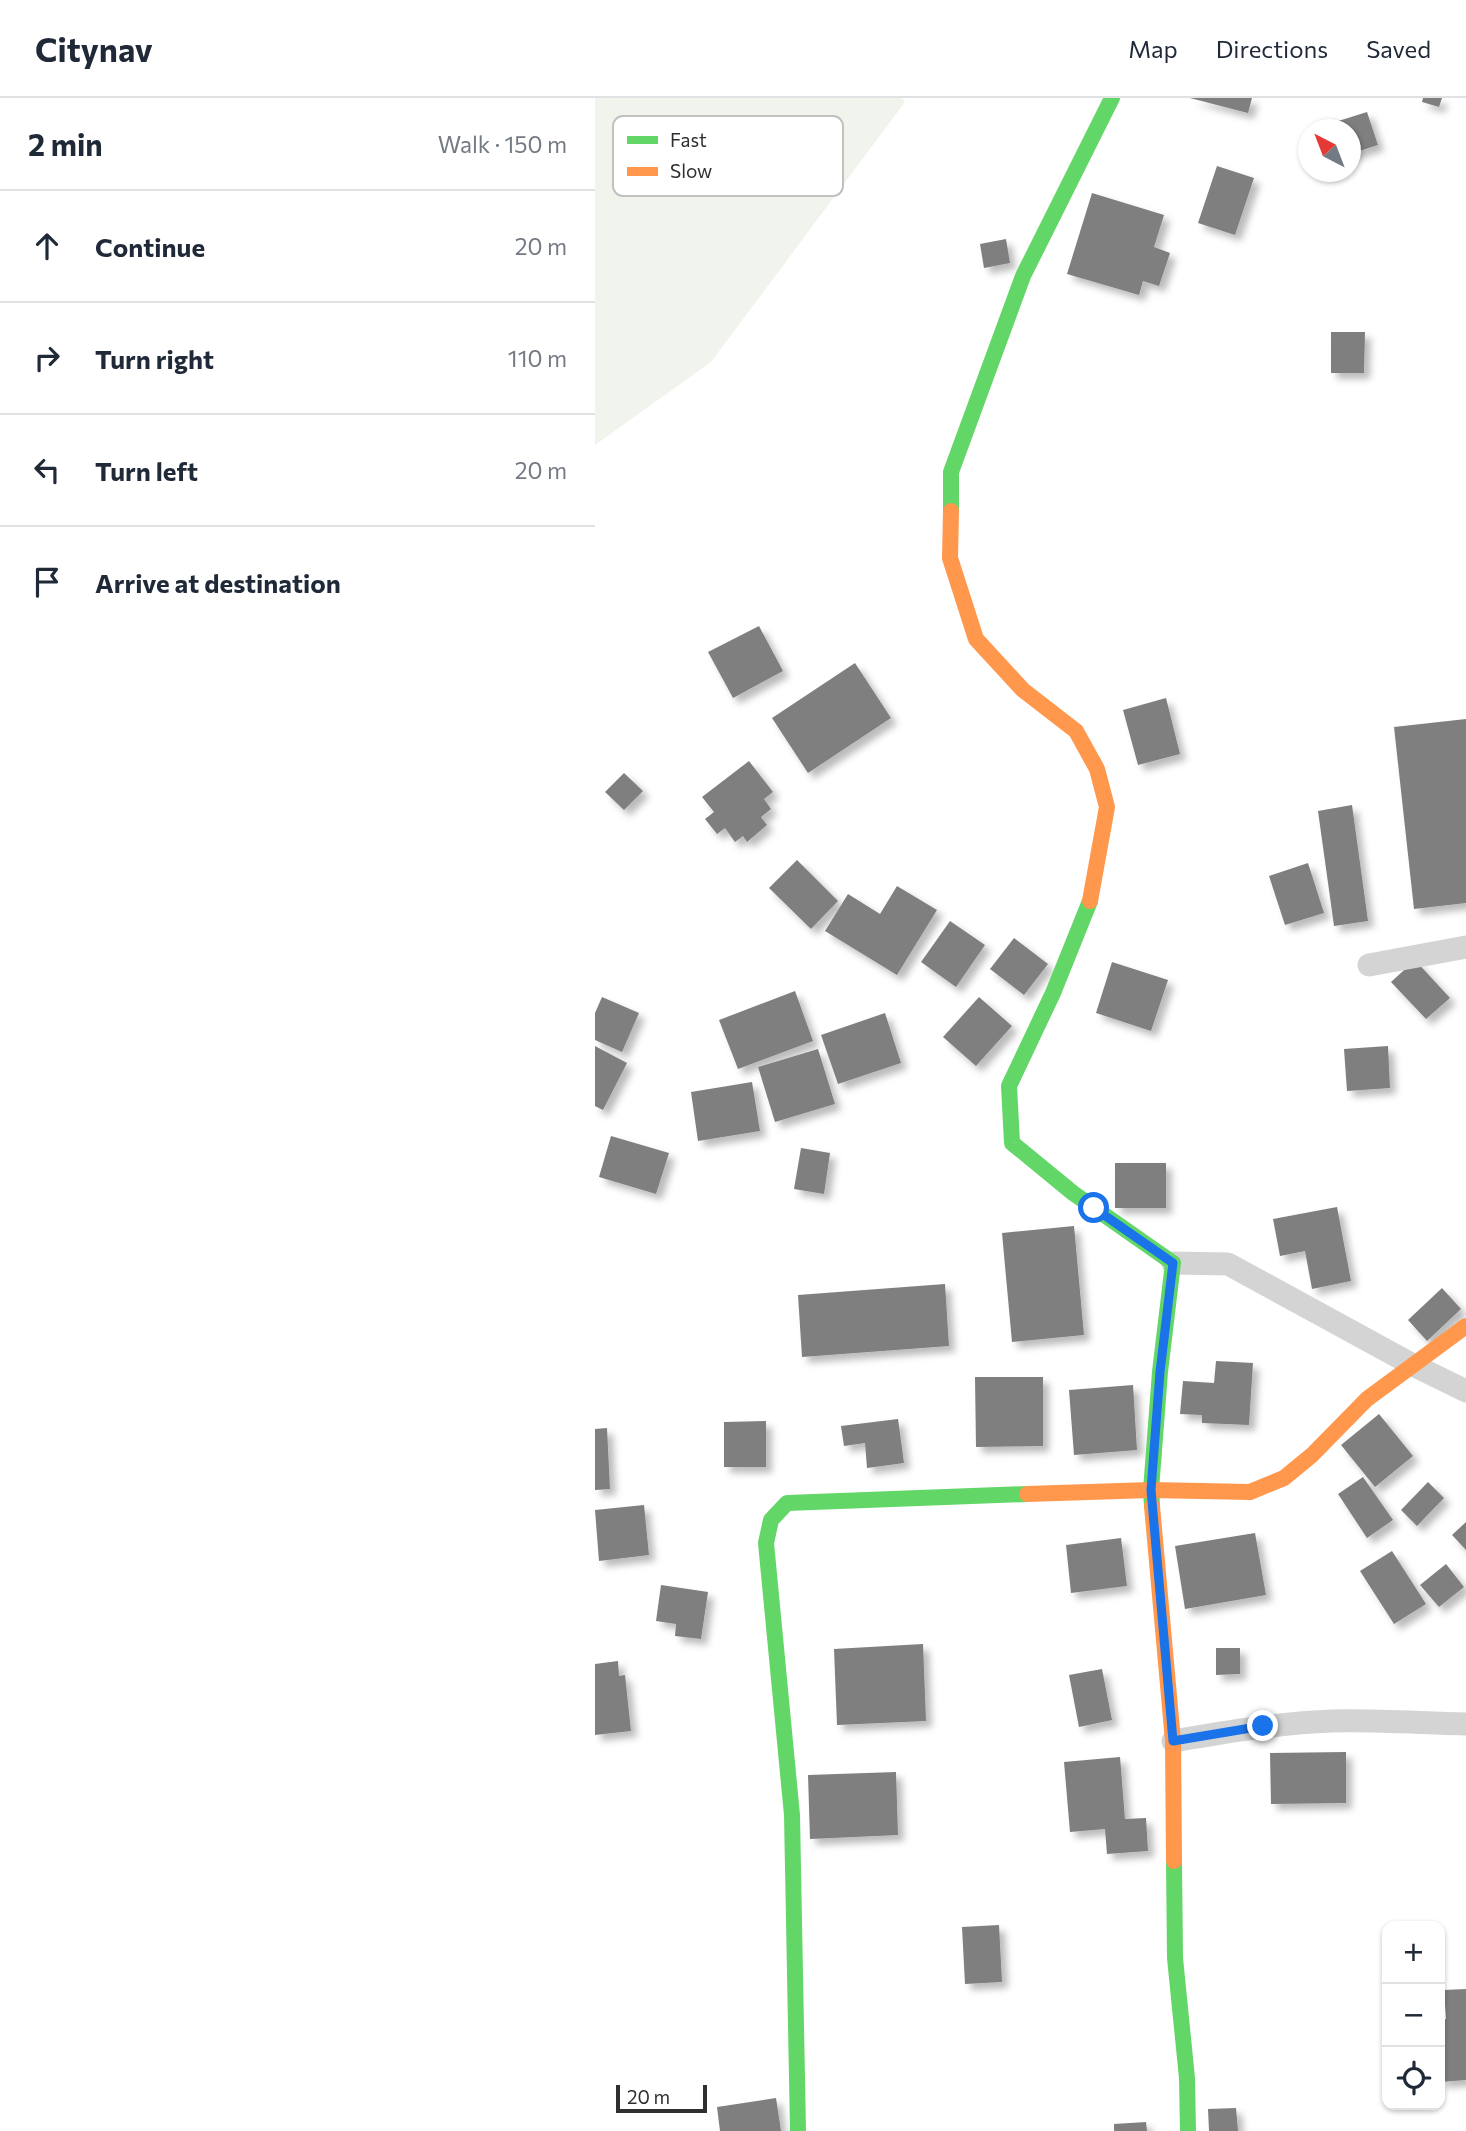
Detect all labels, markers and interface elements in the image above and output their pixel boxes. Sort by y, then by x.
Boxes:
text: Citynav [35,28,153,69]
text: Map [1128,34,1178,63]
text: Directions [1216,34,1328,63]
text: Saved [1366,34,1431,63]
legend [613,116,843,196]
north arrow [1298,119,1361,182]
text: 2 min [28,125,103,162]
text: Fast [670,128,707,151]
text: Walk · 150 m [438,130,567,158]
text: Slow [670,159,712,182]
icon: ahead [28,227,66,265]
text: Continue [95,231,205,262]
text: 20 m [515,232,567,260]
icon: right [28,339,66,377]
text: Turn right [95,343,214,374]
text: 110 m [508,344,567,372]
icon: left [28,451,66,489]
text: Turn left [95,455,198,486]
text: 20 m [515,456,567,484]
icon: arrive [28,563,66,601]
text: Arrive at destination [95,567,341,598]
route start [1078,1192,1109,1223]
route end [1247,1710,1278,1741]
map controls [1382,1921,1445,2110]
button: + [1382,1921,1445,1984]
button: − [1382,1984,1445,2047]
button: locate [1382,2047,1445,2110]
scale bar [616,2082,707,2114]
text: 20 m [627,2085,670,2108]

